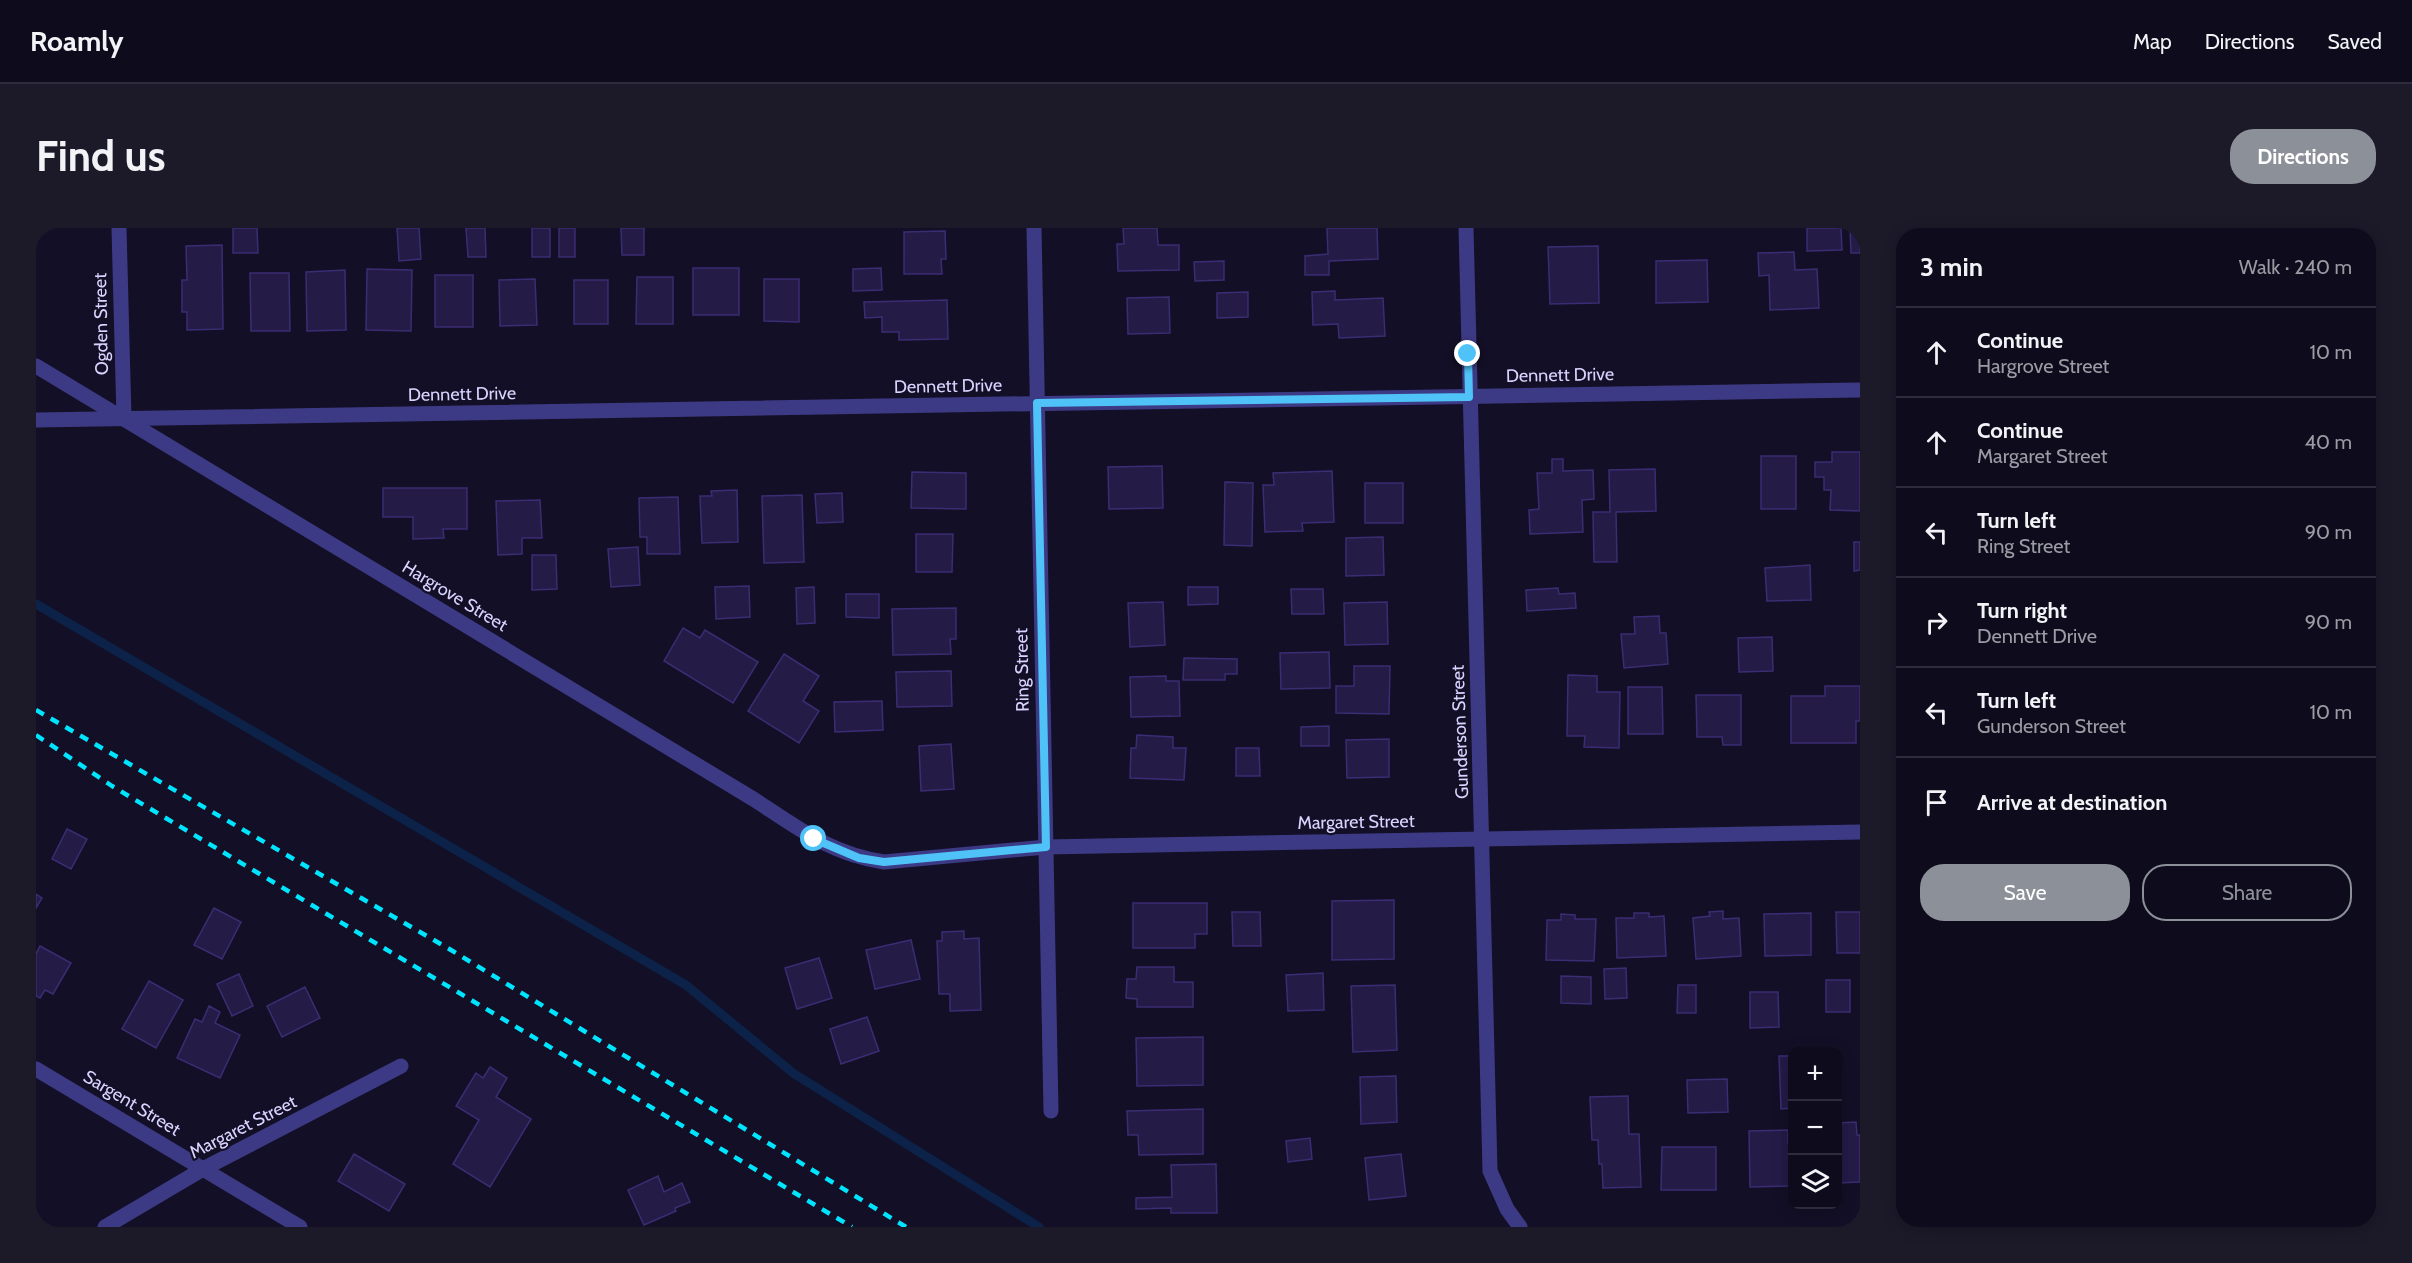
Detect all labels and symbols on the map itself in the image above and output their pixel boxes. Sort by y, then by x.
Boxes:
street label: Ogden Street [89,273,113,375]
route end [1454,340,1480,366]
street label: Dennett Drive [1506,363,1614,387]
street label: Dennett Drive [894,374,1002,398]
street label: Dennett Drive [408,382,516,406]
street label: Hargrove Street [398,556,512,636]
street label: Ring Street [1010,628,1034,712]
street label: Gunderson Street [1447,665,1473,799]
street label: Margaret Street [1297,810,1415,834]
route start [800,825,826,851]
street label: Sargent Street [80,1065,184,1141]
street label: Margaret Street [186,1091,300,1163]

